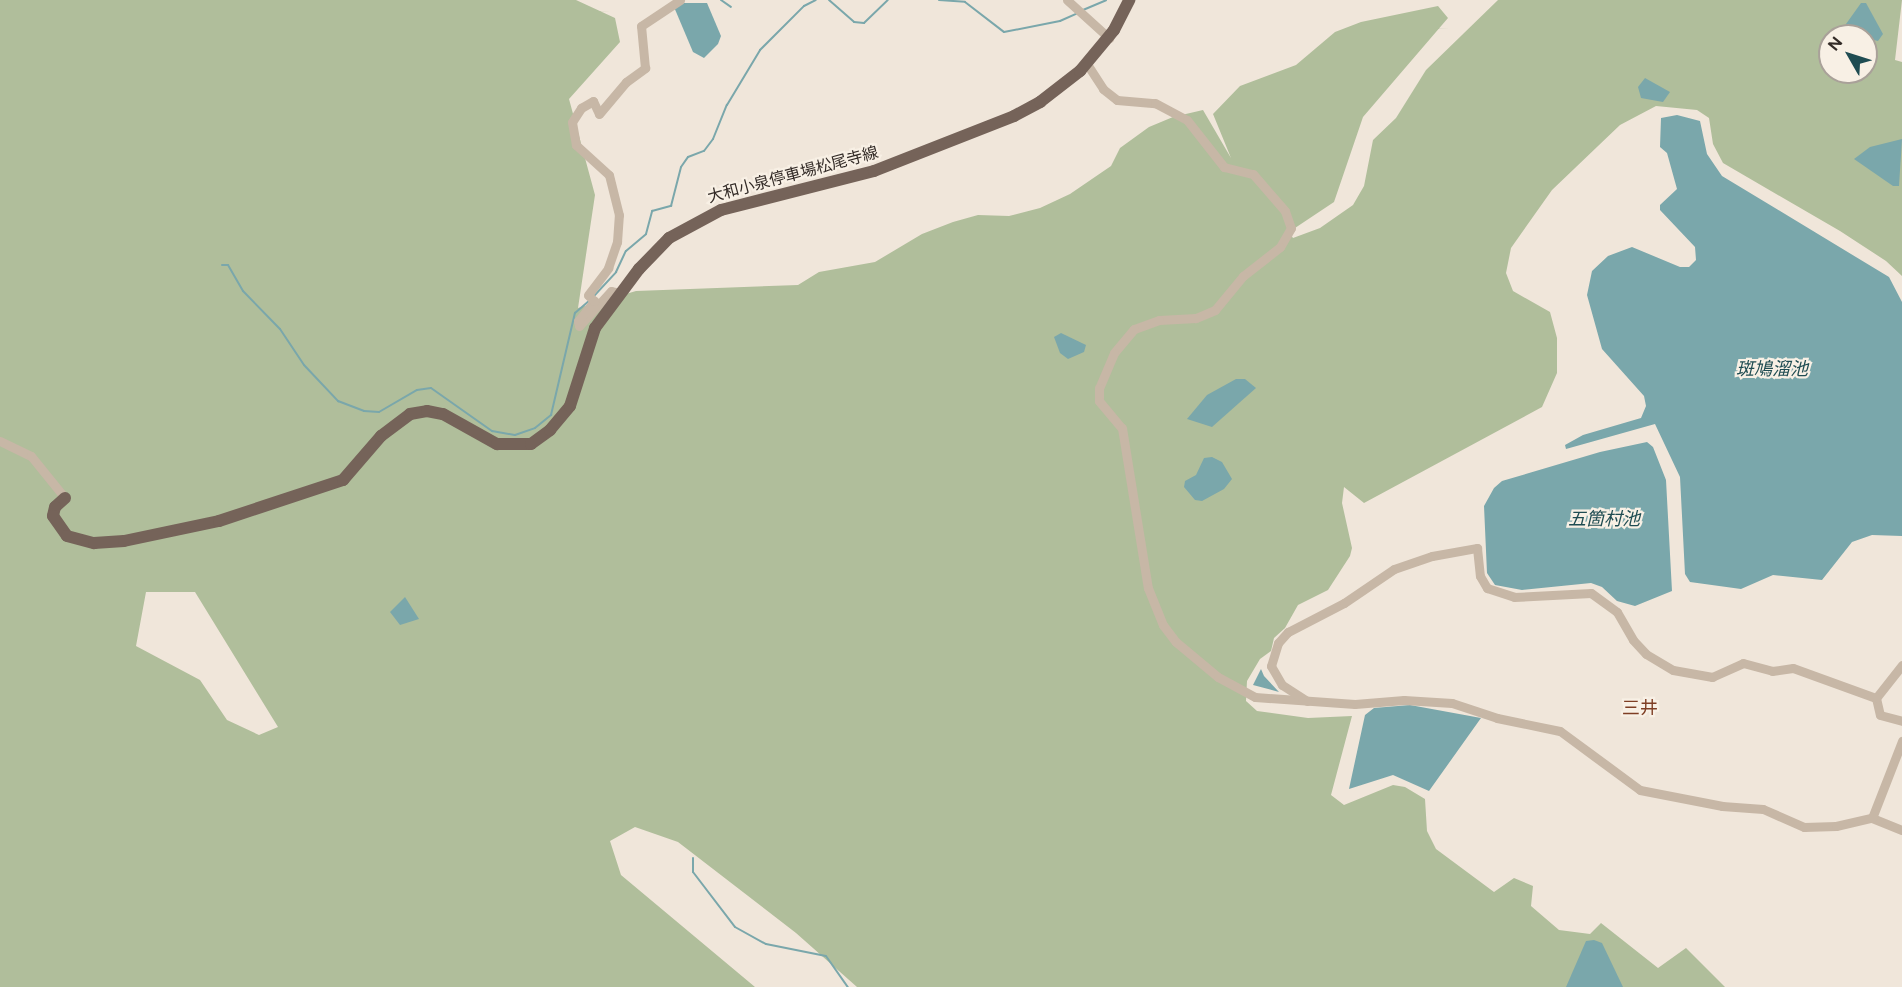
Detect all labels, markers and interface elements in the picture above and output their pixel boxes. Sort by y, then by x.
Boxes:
north arrow [1818,24,1878,84]
text: N [1824,33,1846,54]
street label: 大和小泉停車場松尾寺線 [706,143,880,207]
water label: 斑鳩溜池 [1736,358,1808,380]
water label: 五箇村池 [1568,508,1640,530]
district label: 三井 [1622,697,1658,719]

